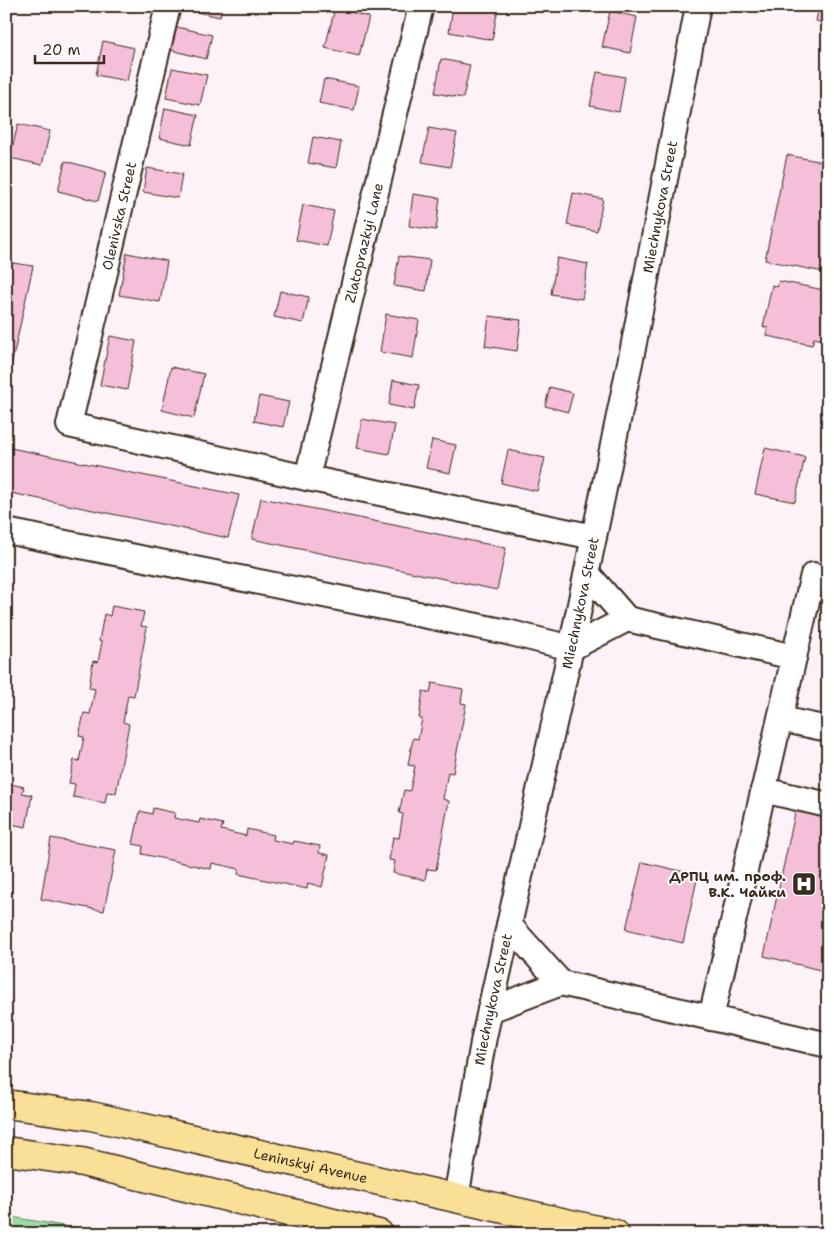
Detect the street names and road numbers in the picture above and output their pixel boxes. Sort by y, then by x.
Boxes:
street label: Miechnykova Street [638,139,681,275]
street label: Olenivska Street [98,160,140,272]
street label: Zlatoprazkyi Lane [341,181,387,304]
street label: Miechnykova Street [558,535,603,671]
street label: Miechnykova Street [470,932,516,1067]
street label: Leninskyi Avenue [252,1144,369,1187]

